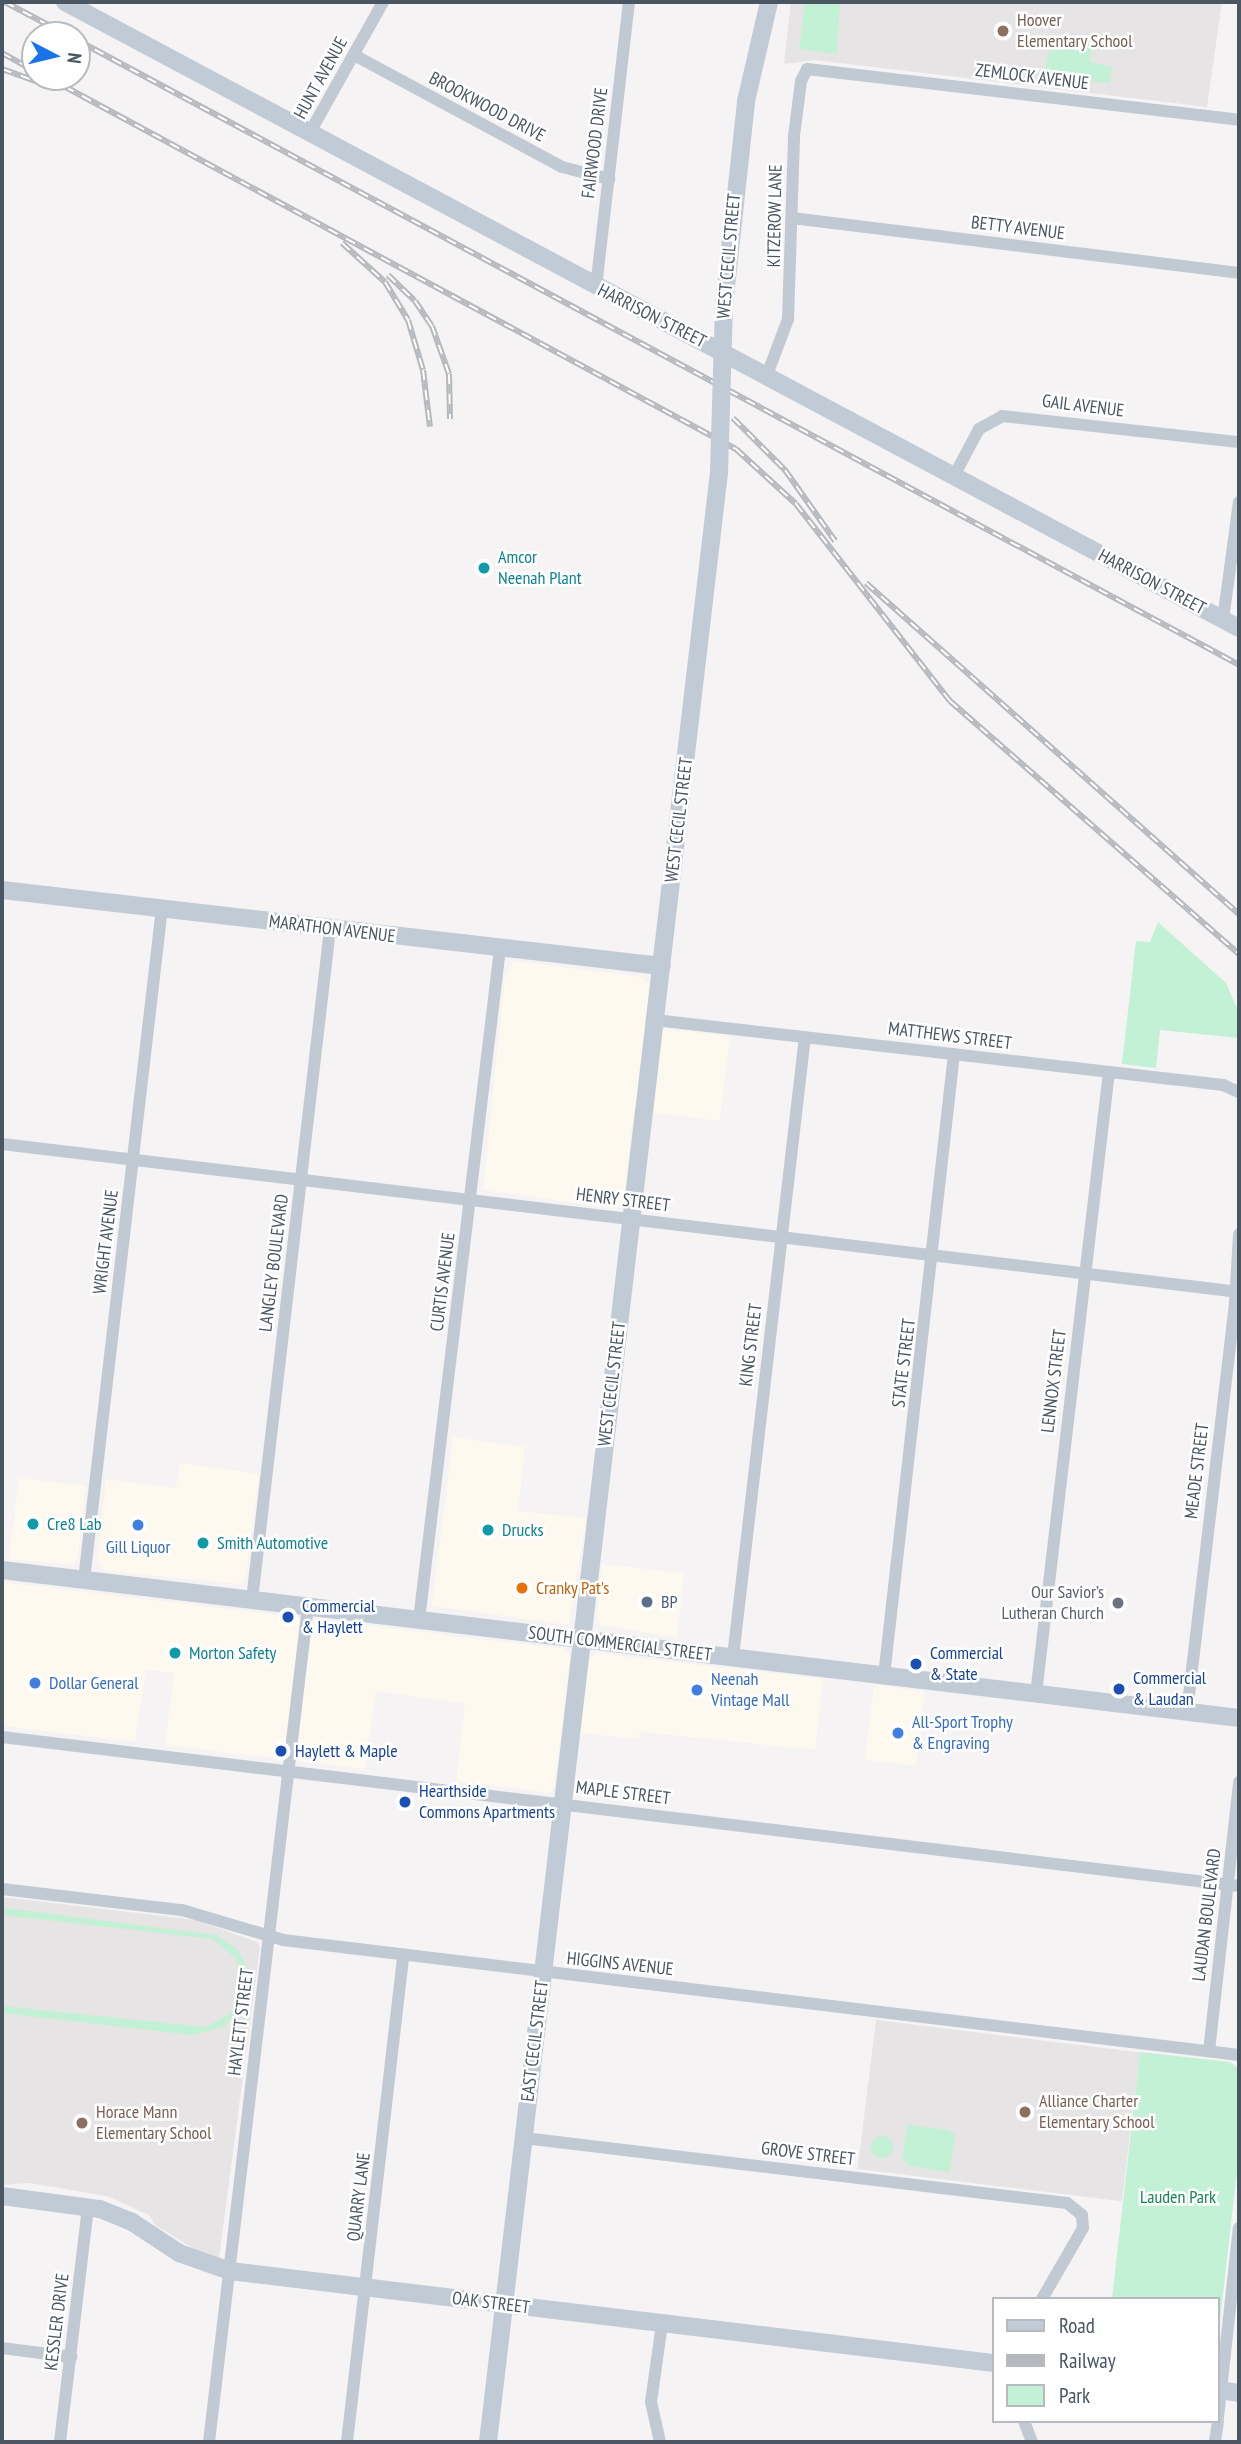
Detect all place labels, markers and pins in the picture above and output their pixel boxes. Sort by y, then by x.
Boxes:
place label: Hoover Elementary School [1017,10,1133,52]
marker: Hoover Elementary School [995,23,1011,39]
place label: Amcor Neenah Plant [498,547,582,590]
marker: Amcor Neenah Plant [476,560,492,576]
place label: Cre8 Lab [47,1513,102,1535]
marker: Cre8 Lab [25,1516,41,1532]
marker: Gill Liquor [130,1517,146,1533]
place label: Drucks [502,1519,544,1541]
marker: Drucks [480,1522,496,1538]
place label: Smith Automotive [217,1532,329,1554]
marker: Smith Automotive [195,1535,211,1551]
place label: Gill Liquor [106,1536,170,1558]
place label: Cranky Pat's [536,1577,610,1599]
marker: Cranky Pat's [514,1580,530,1596]
place label: Our Savior’s Lutheran Church [1002,1582,1104,1624]
place label: BP [661,1591,678,1613]
marker: BP [639,1594,655,1610]
marker: Our Savior’s Lutheran Church [1110,1595,1126,1611]
place label: Commercial & Haylett [302,1596,375,1638]
marker: Commercial & Haylett [280,1609,296,1625]
place label: Morton Safety [189,1642,276,1664]
place label: Commercial & State [930,1643,1003,1686]
marker: Morton Safety [167,1645,183,1661]
marker: Commercial & State [908,1656,924,1672]
place label: Commercial & Laudan [1133,1668,1206,1710]
place label: Neenah Vintage Mall [711,1669,789,1712]
place label: Dollar General [49,1672,139,1694]
marker: Dollar General [27,1675,43,1691]
marker: Commercial & Laudan [1111,1681,1127,1697]
marker: Neenah Vintage Mall [689,1682,705,1698]
place label: All-Sport Trophy & Engraving [912,1712,1013,1754]
marker: All-Sport Trophy & Engraving [890,1725,906,1741]
place label: Haylett & Maple [295,1740,398,1762]
marker: Haylett & Maple [273,1743,289,1759]
place label: Hearthside Commons Apartments [419,1781,555,1824]
marker: Hearthside Commons Apartments [397,1794,413,1810]
place label: Alliance Charter Elementary School [1039,2091,1155,2134]
place label: Horace Mann Elementary School [96,2102,212,2144]
marker: Alliance Charter Elementary School [1017,2104,1033,2120]
marker: Horace Mann Elementary School [74,2115,90,2131]

